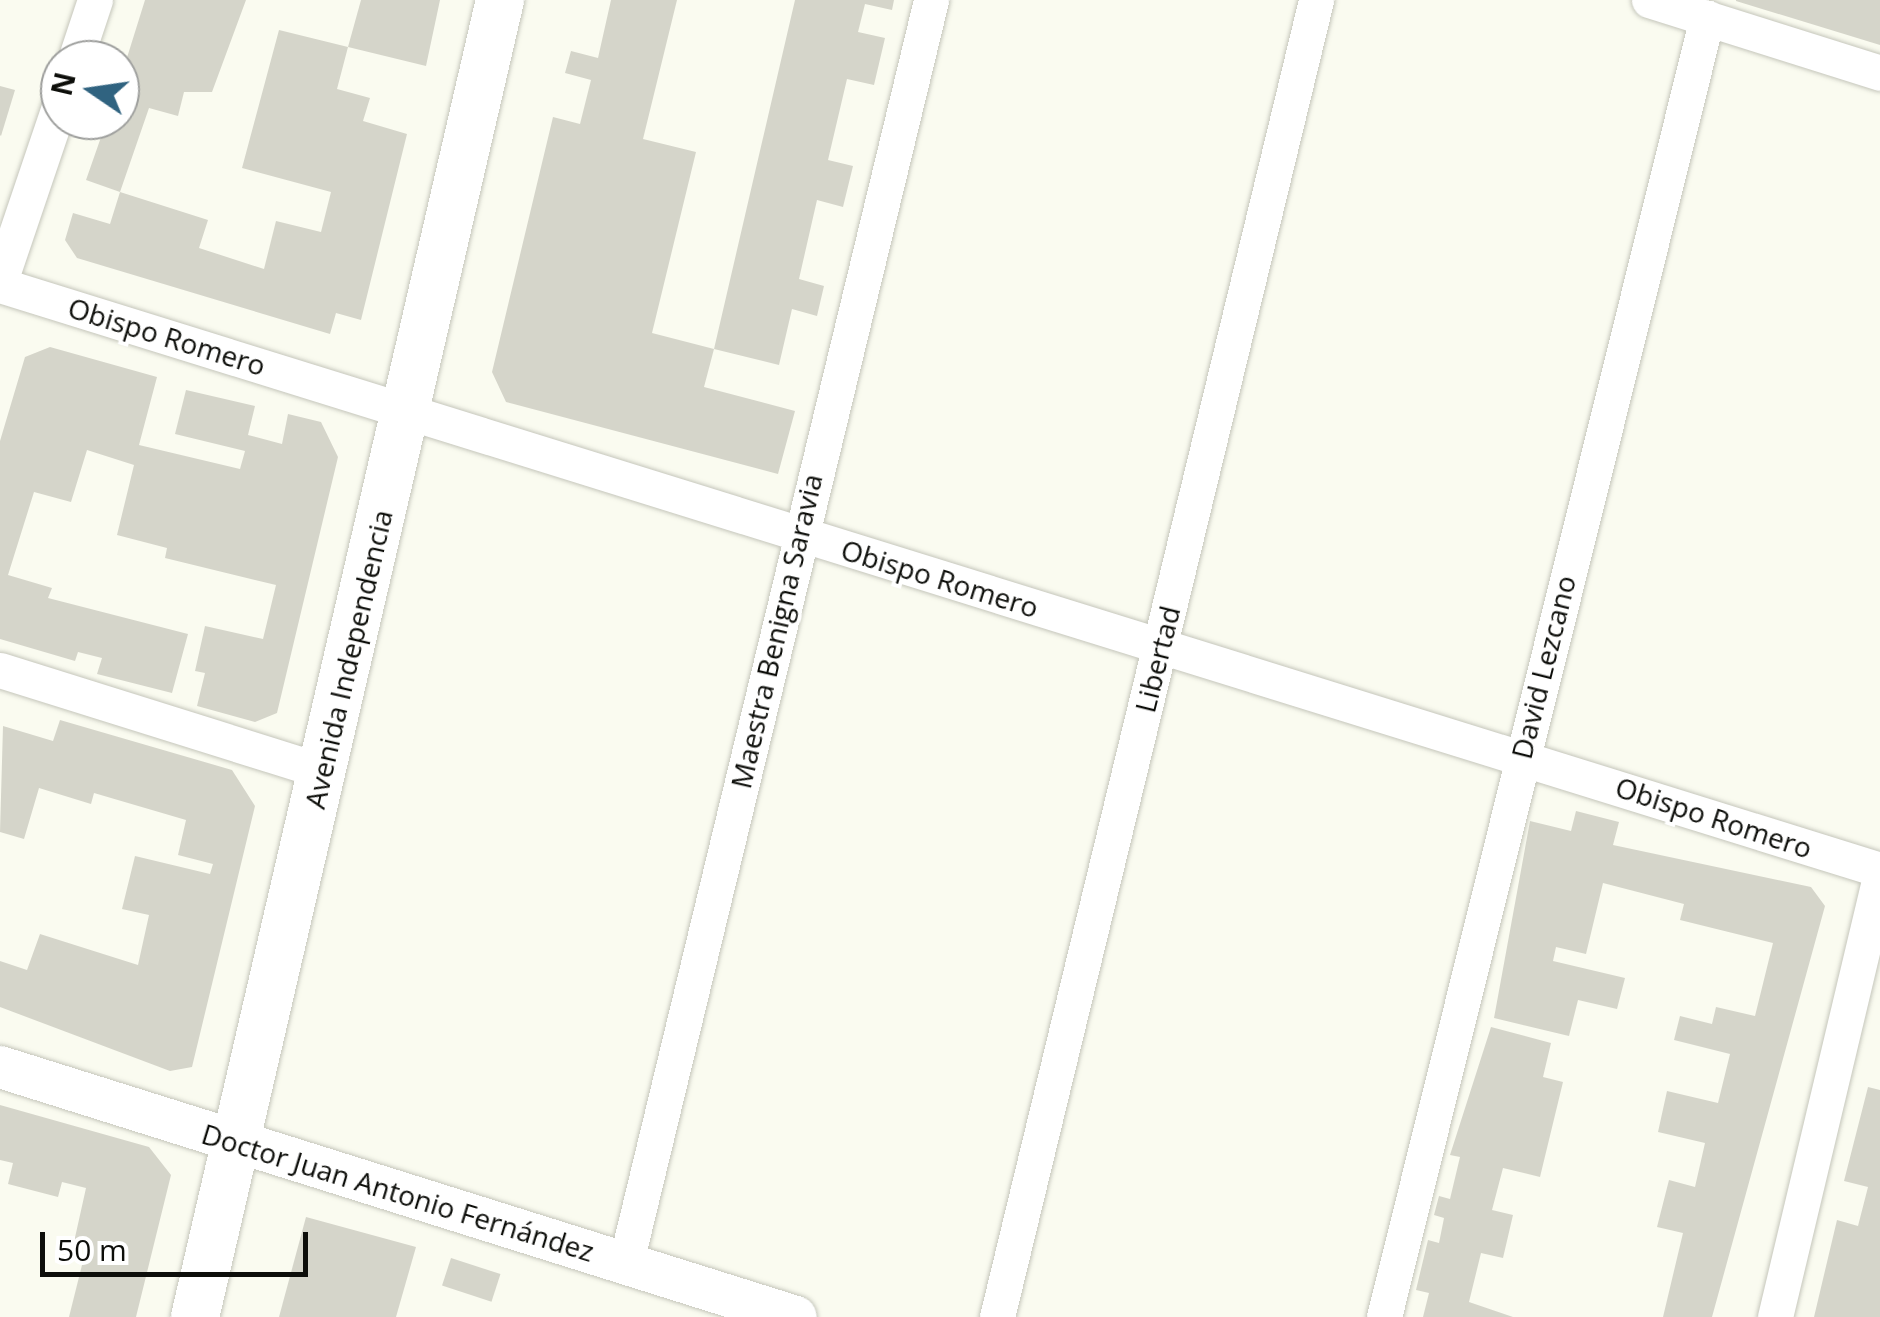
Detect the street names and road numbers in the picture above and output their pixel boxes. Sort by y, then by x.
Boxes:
street label: Obispo Romero [64,290,270,382]
street label: Maestra Benigna Saravia [723,470,829,792]
street label: Avenida Independencia [297,506,399,812]
street label: Obispo Romero [837,532,1043,624]
street label: David Lezcano [1504,572,1582,762]
street label: Libertad [1128,602,1186,716]
street label: Obispo Romero [1612,769,1816,865]
street label: Doctor Juan Antonio Fernández [198,1116,598,1268]

